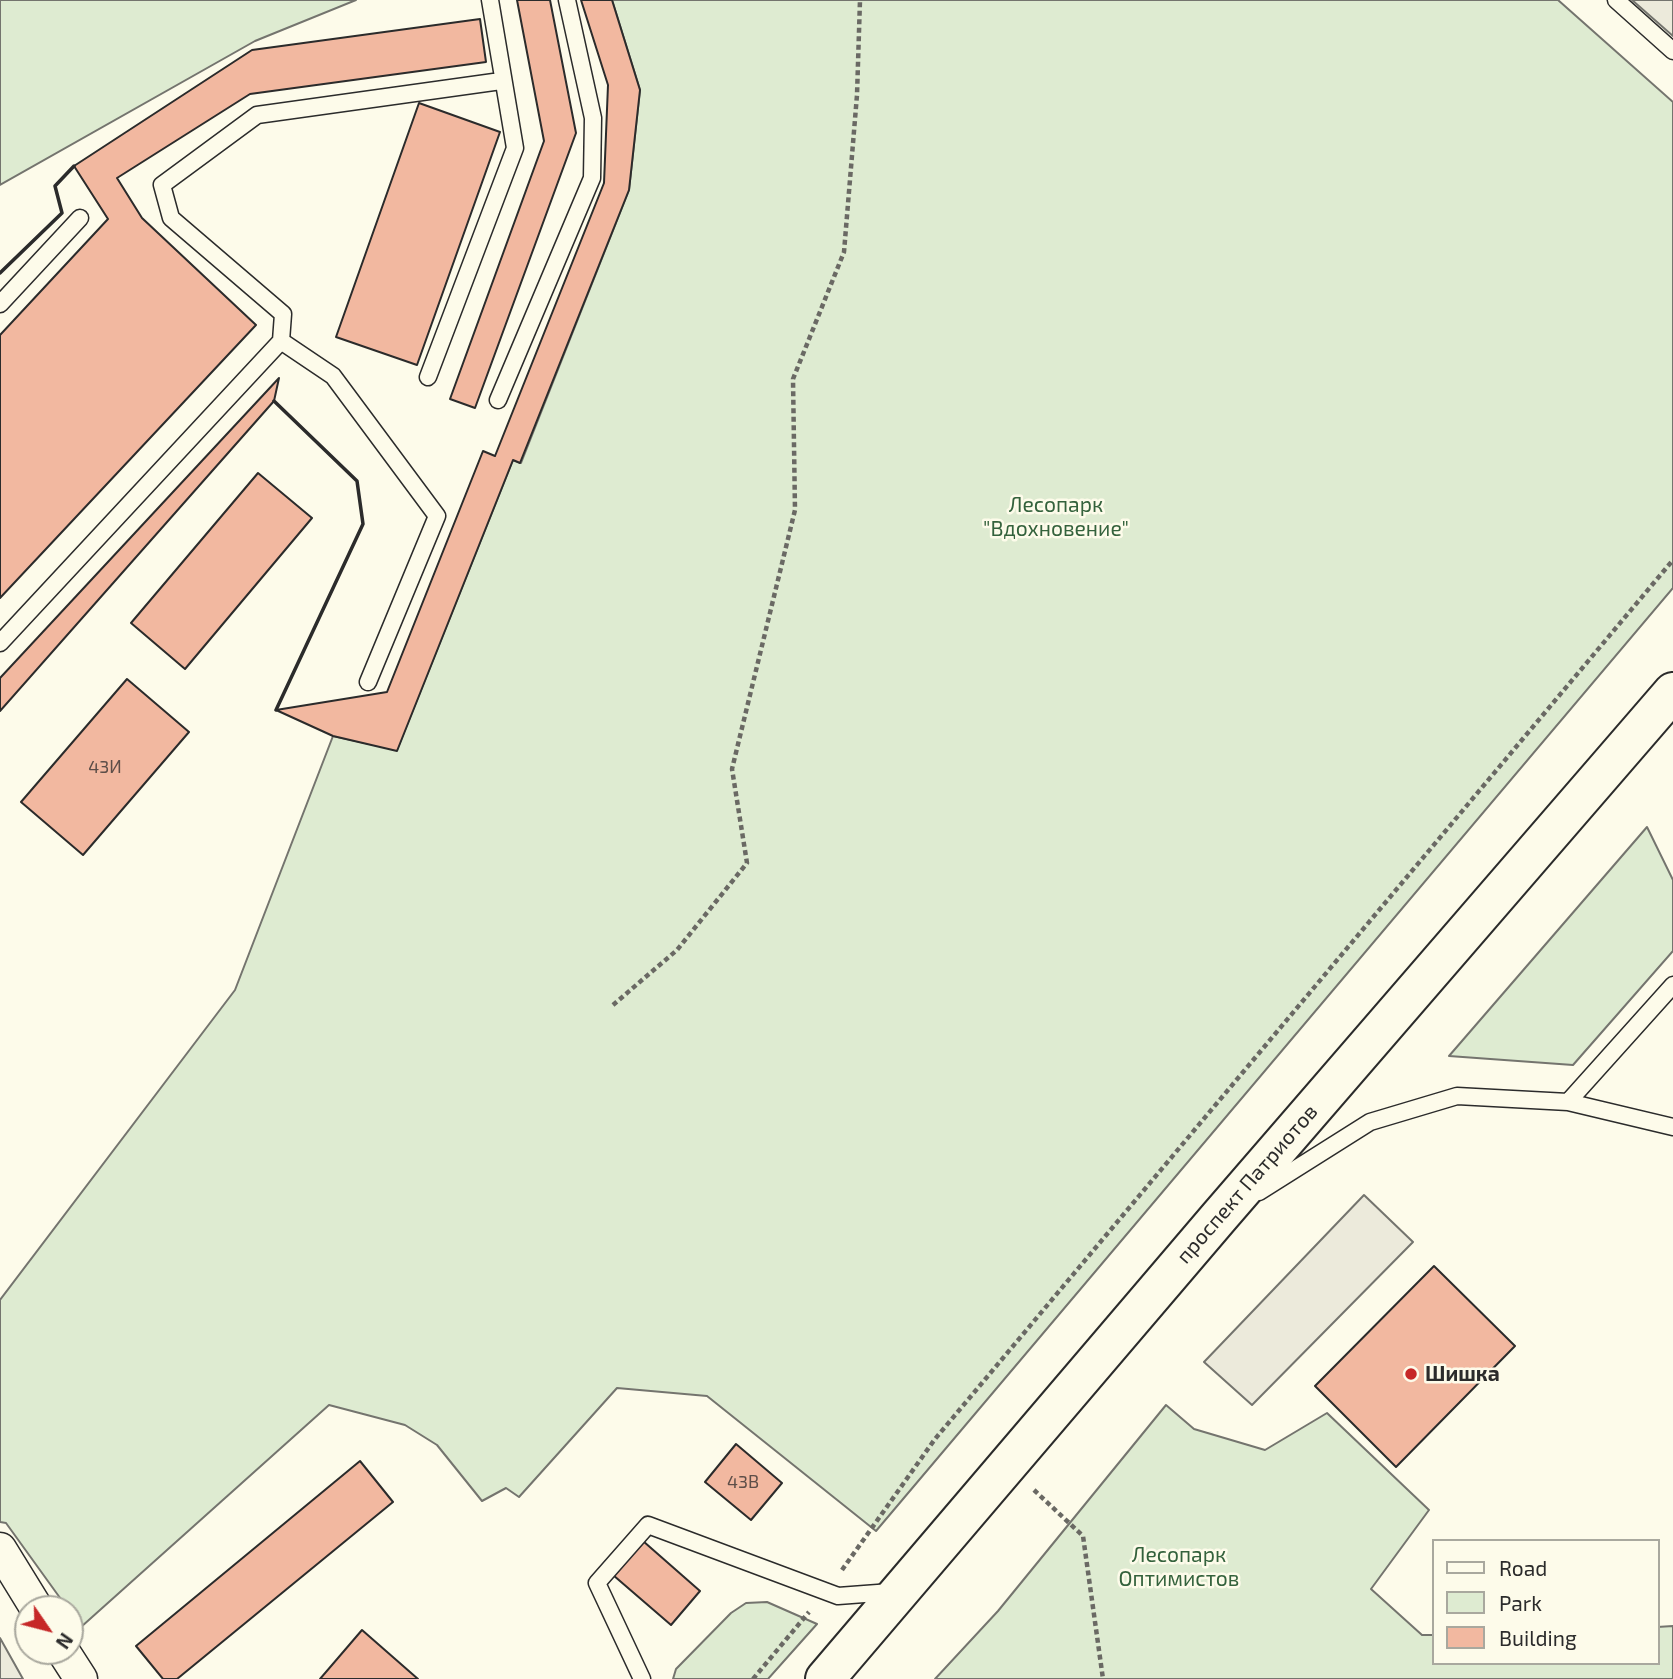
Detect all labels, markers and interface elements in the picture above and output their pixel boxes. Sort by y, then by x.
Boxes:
park label: Лесопарк "Вдохновение" [983,492,1129,542]
house number: 43И [88,756,122,778]
street label: проспект Патриотов [1171,1099,1323,1269]
place label: Шишка [1425,1361,1500,1387]
marker: Шишка [1403,1366,1419,1382]
house number: 43В [727,1471,759,1493]
legend [1432,1539,1659,1665]
park label: Лесопарк Оптимистов [1119,1542,1239,1592]
text: Road [1499,1555,1547,1580]
text: Park [1499,1590,1542,1615]
north arrow [14,1595,84,1665]
text: Building [1499,1625,1577,1650]
text: N [52,1629,78,1653]

